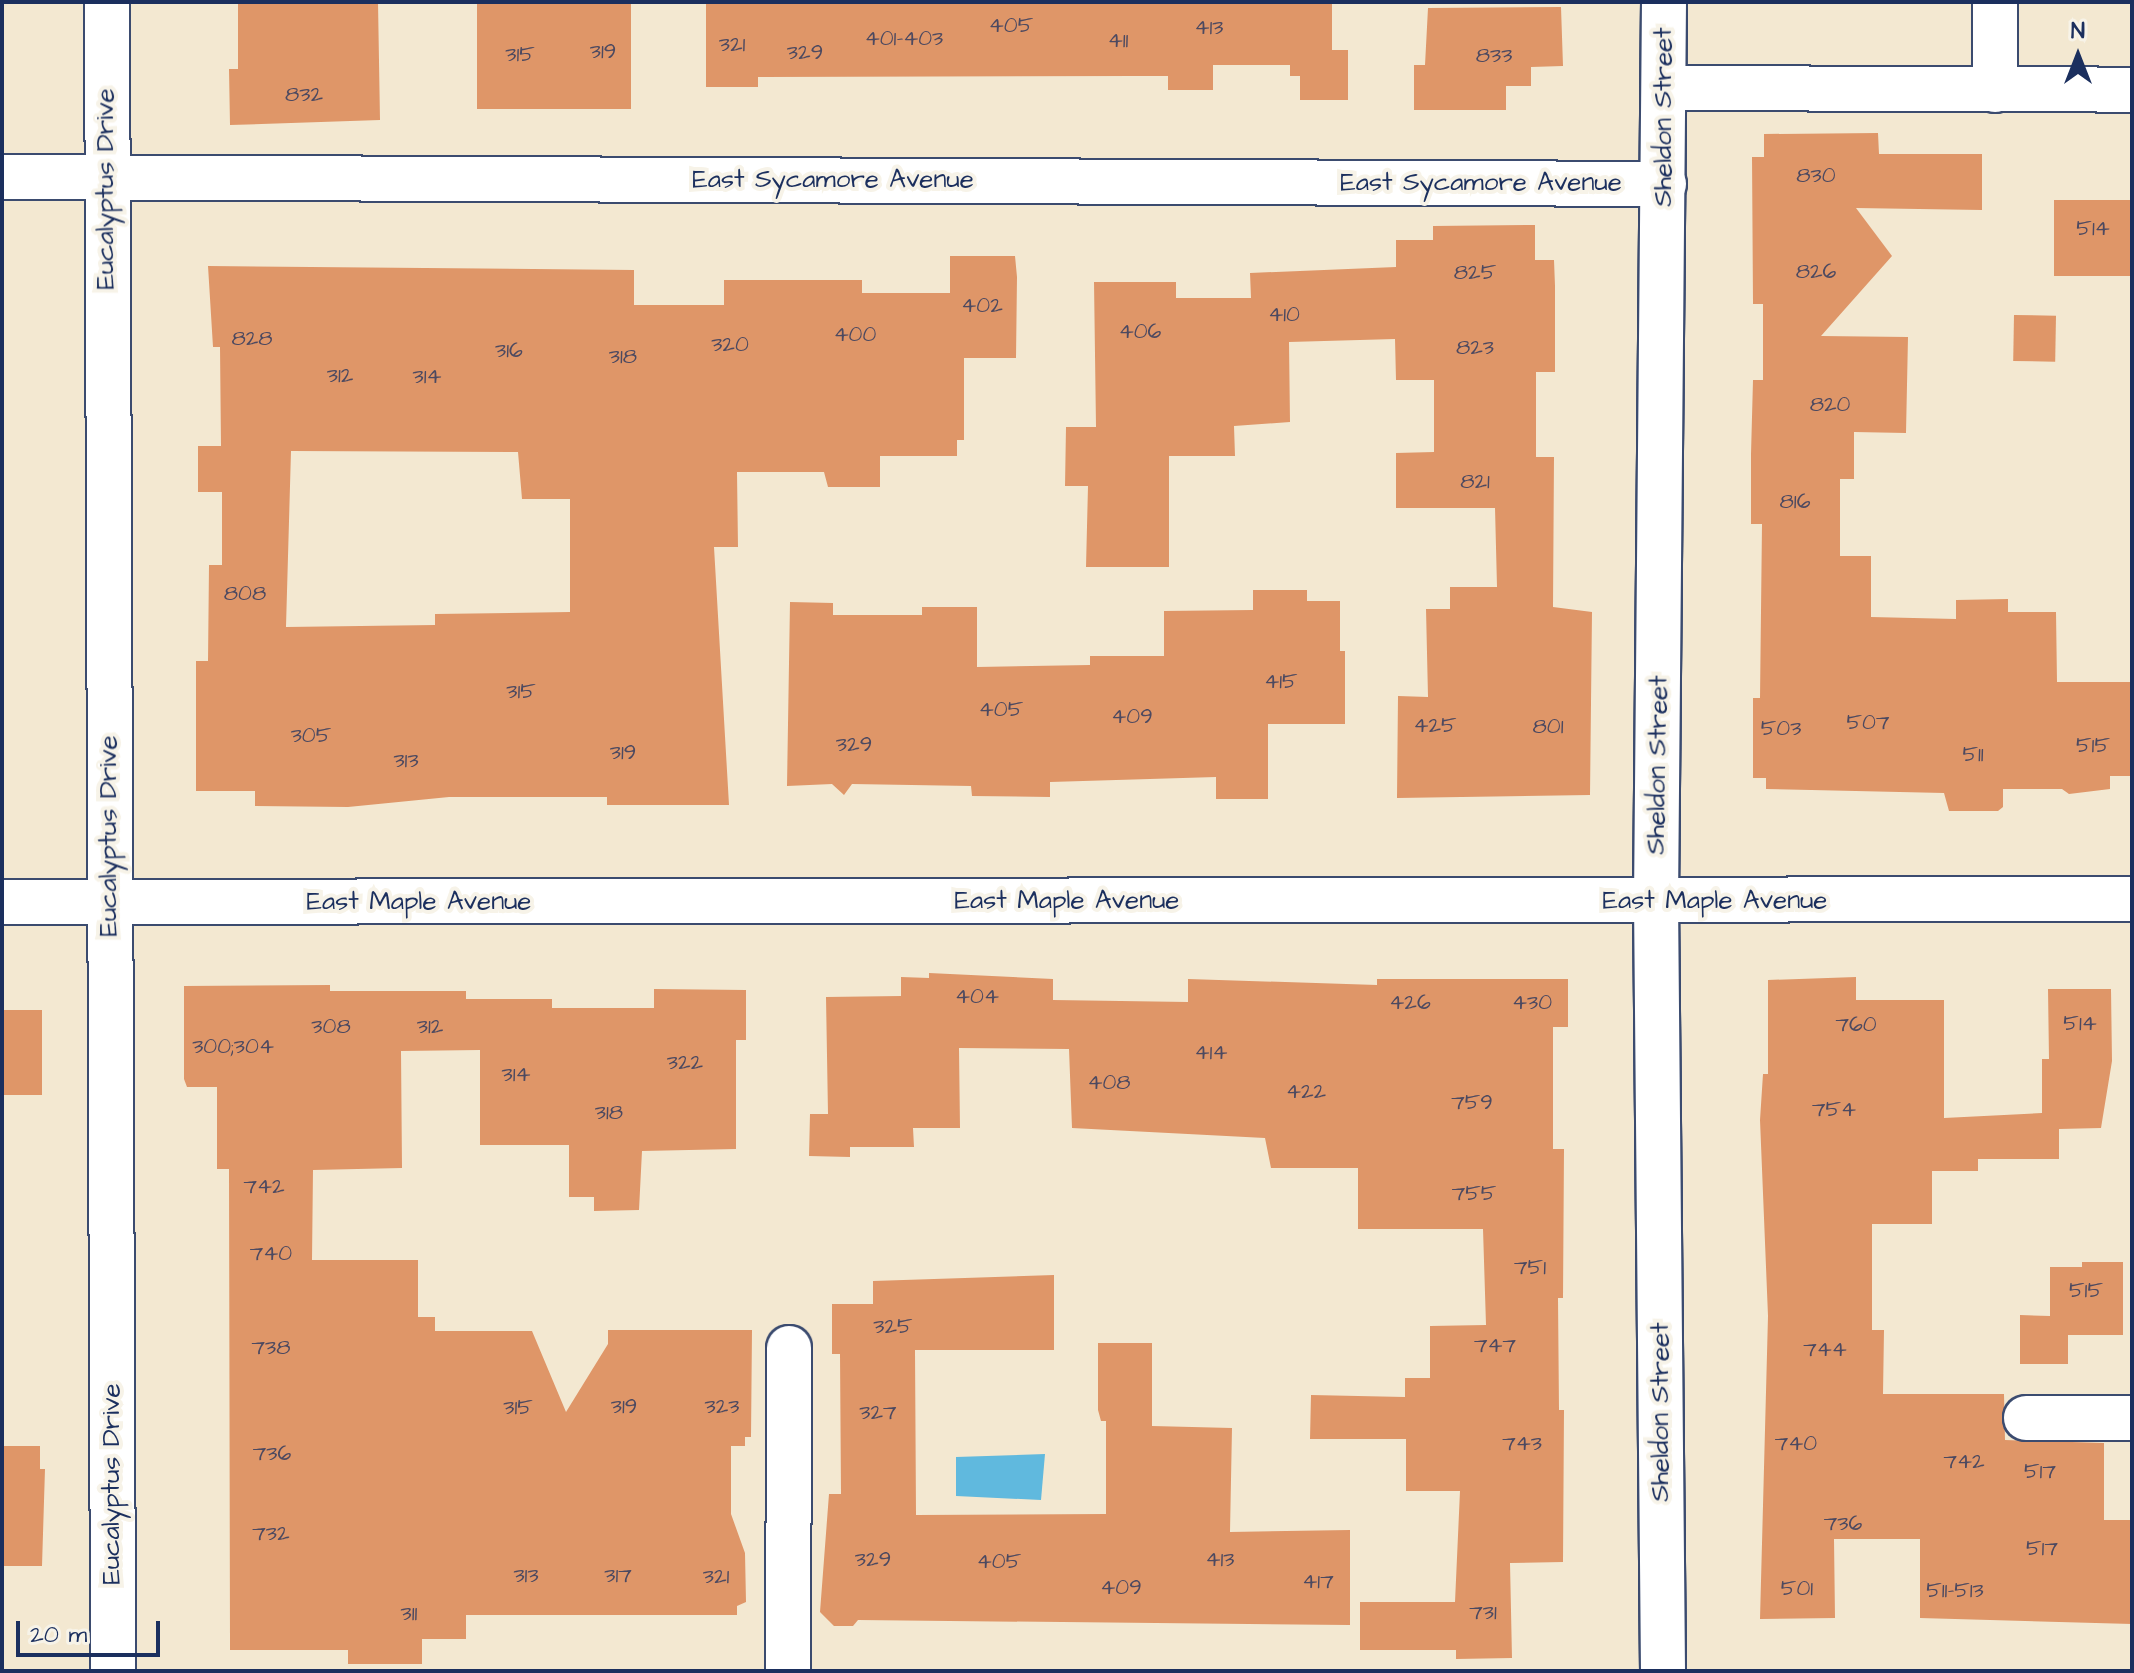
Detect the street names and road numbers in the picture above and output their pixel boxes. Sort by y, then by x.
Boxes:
street label: Sheldon Street [1648,27,1680,207]
street label: Eucalyptus Drive [90,89,122,289]
street label: East Sycamore Avenue [692,164,974,196]
street label: East Sycamore Avenue [1340,167,1622,199]
street label: Sheldon Street [1641,675,1675,855]
street label: Eucalyptus Drive [93,736,125,936]
street label: East Maple Avenue [955,885,1179,917]
street label: East Maple Avenue [1603,885,1827,917]
street label: East Maple Avenue [307,886,531,918]
street label: Sheldon Street [1645,1322,1677,1502]
street label: Eucalyptus Drive [96,1384,128,1584]

